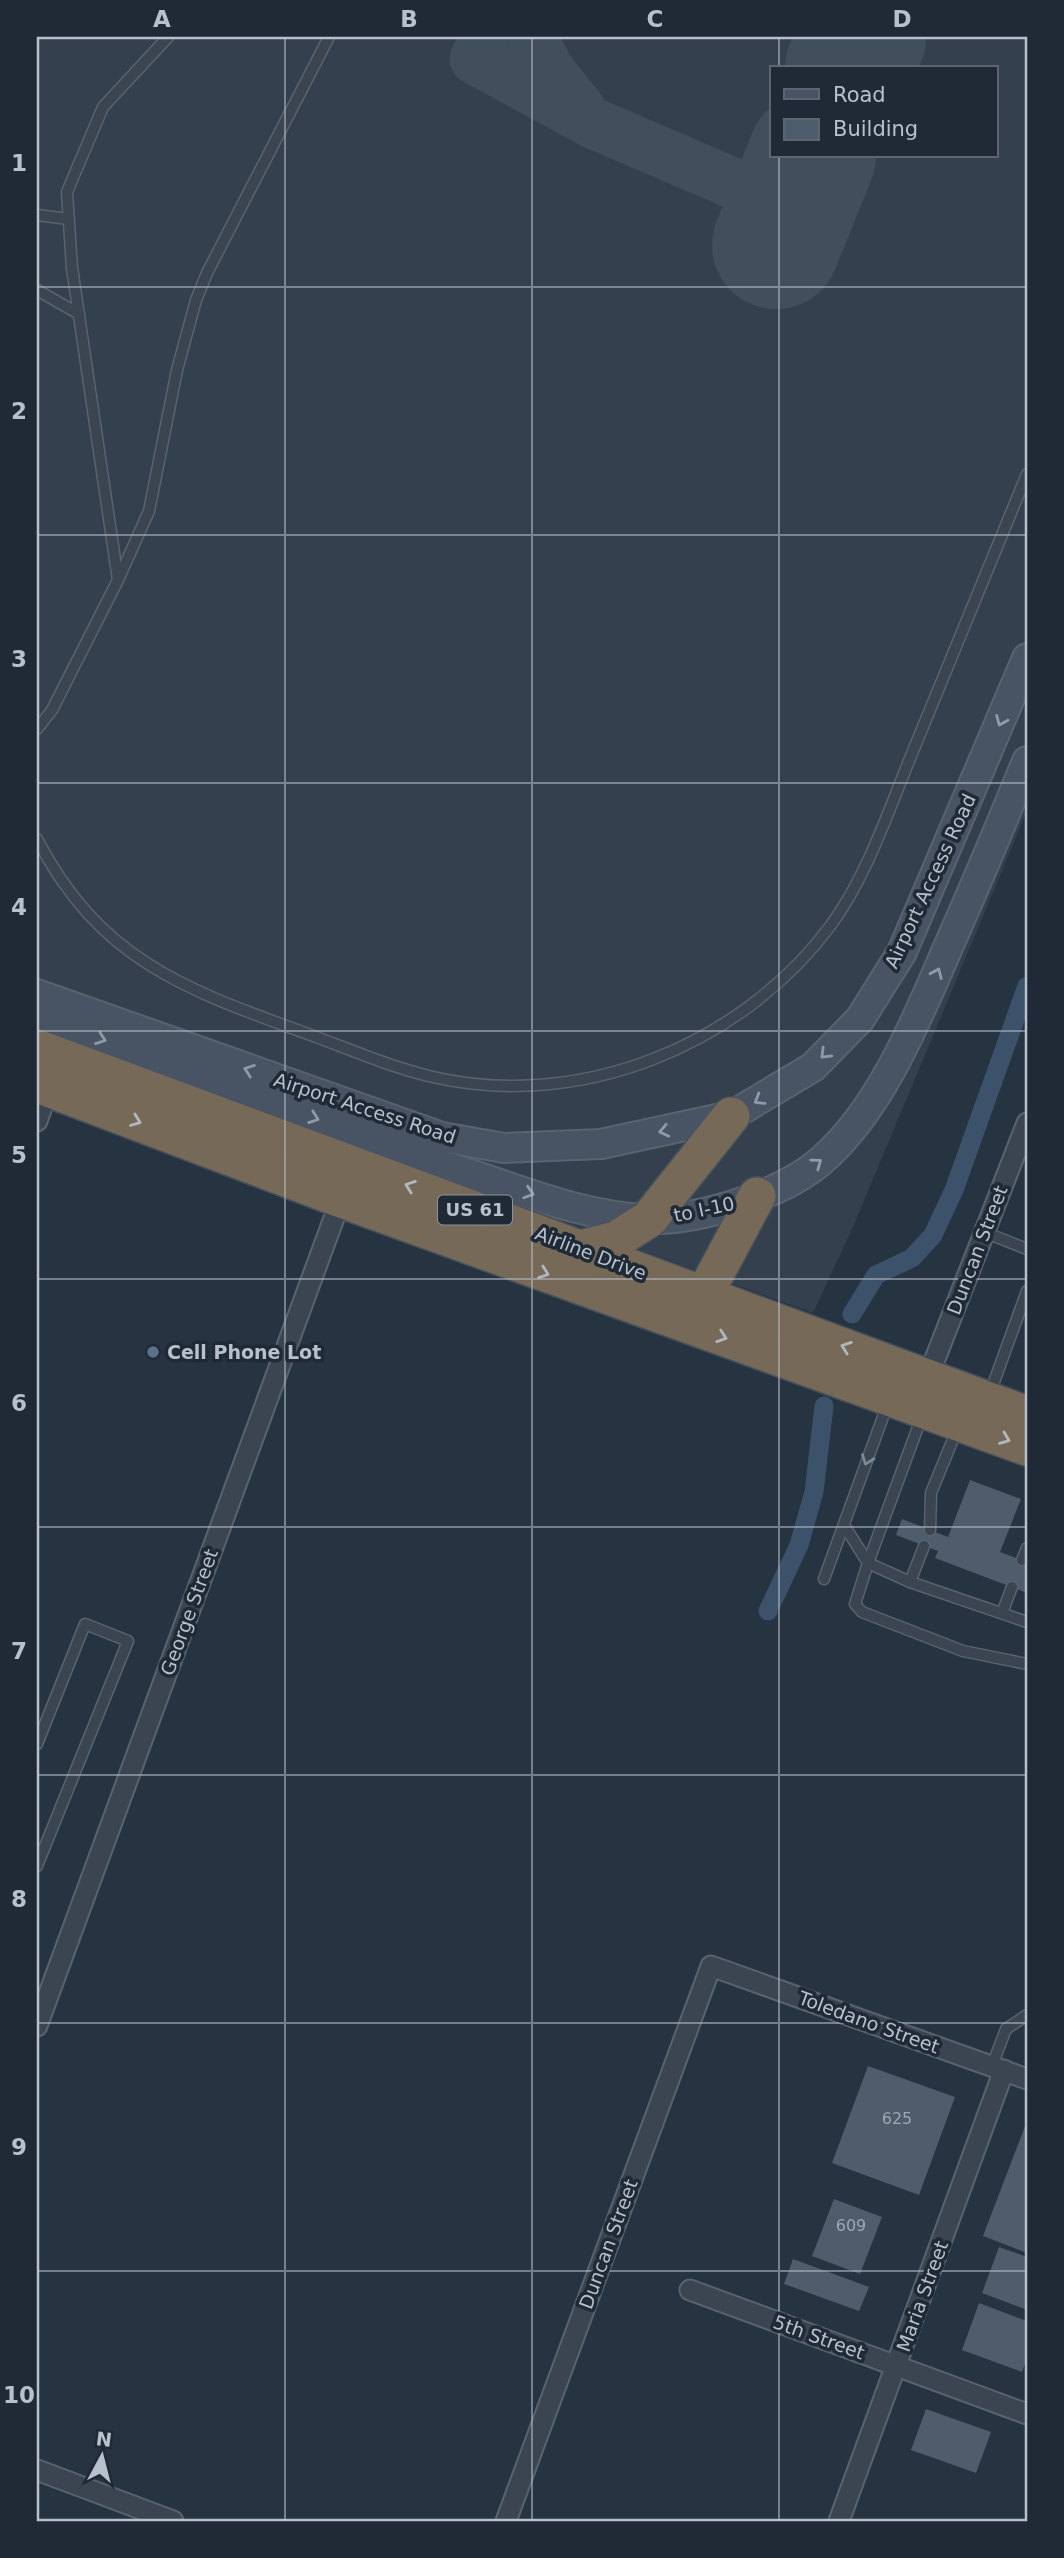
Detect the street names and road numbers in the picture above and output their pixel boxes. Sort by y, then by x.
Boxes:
street label: Airport Access Road [880,790,980,972]
street label: Airport Access Road [271,1068,459,1148]
street label: Duncan Street [942,1182,1012,1318]
street label: to I-10 [672,1192,736,1226]
road number: US 61 [438,1196,512,1224]
street label: Airline Drive [532,1222,650,1284]
street label: George Street [156,1546,222,1678]
street label: Toledano Street [795,1986,942,2058]
street label: Duncan Street [574,2176,642,2312]
street label: Maria Street [892,2237,952,2355]
street label: 5th Street [770,2310,868,2364]

